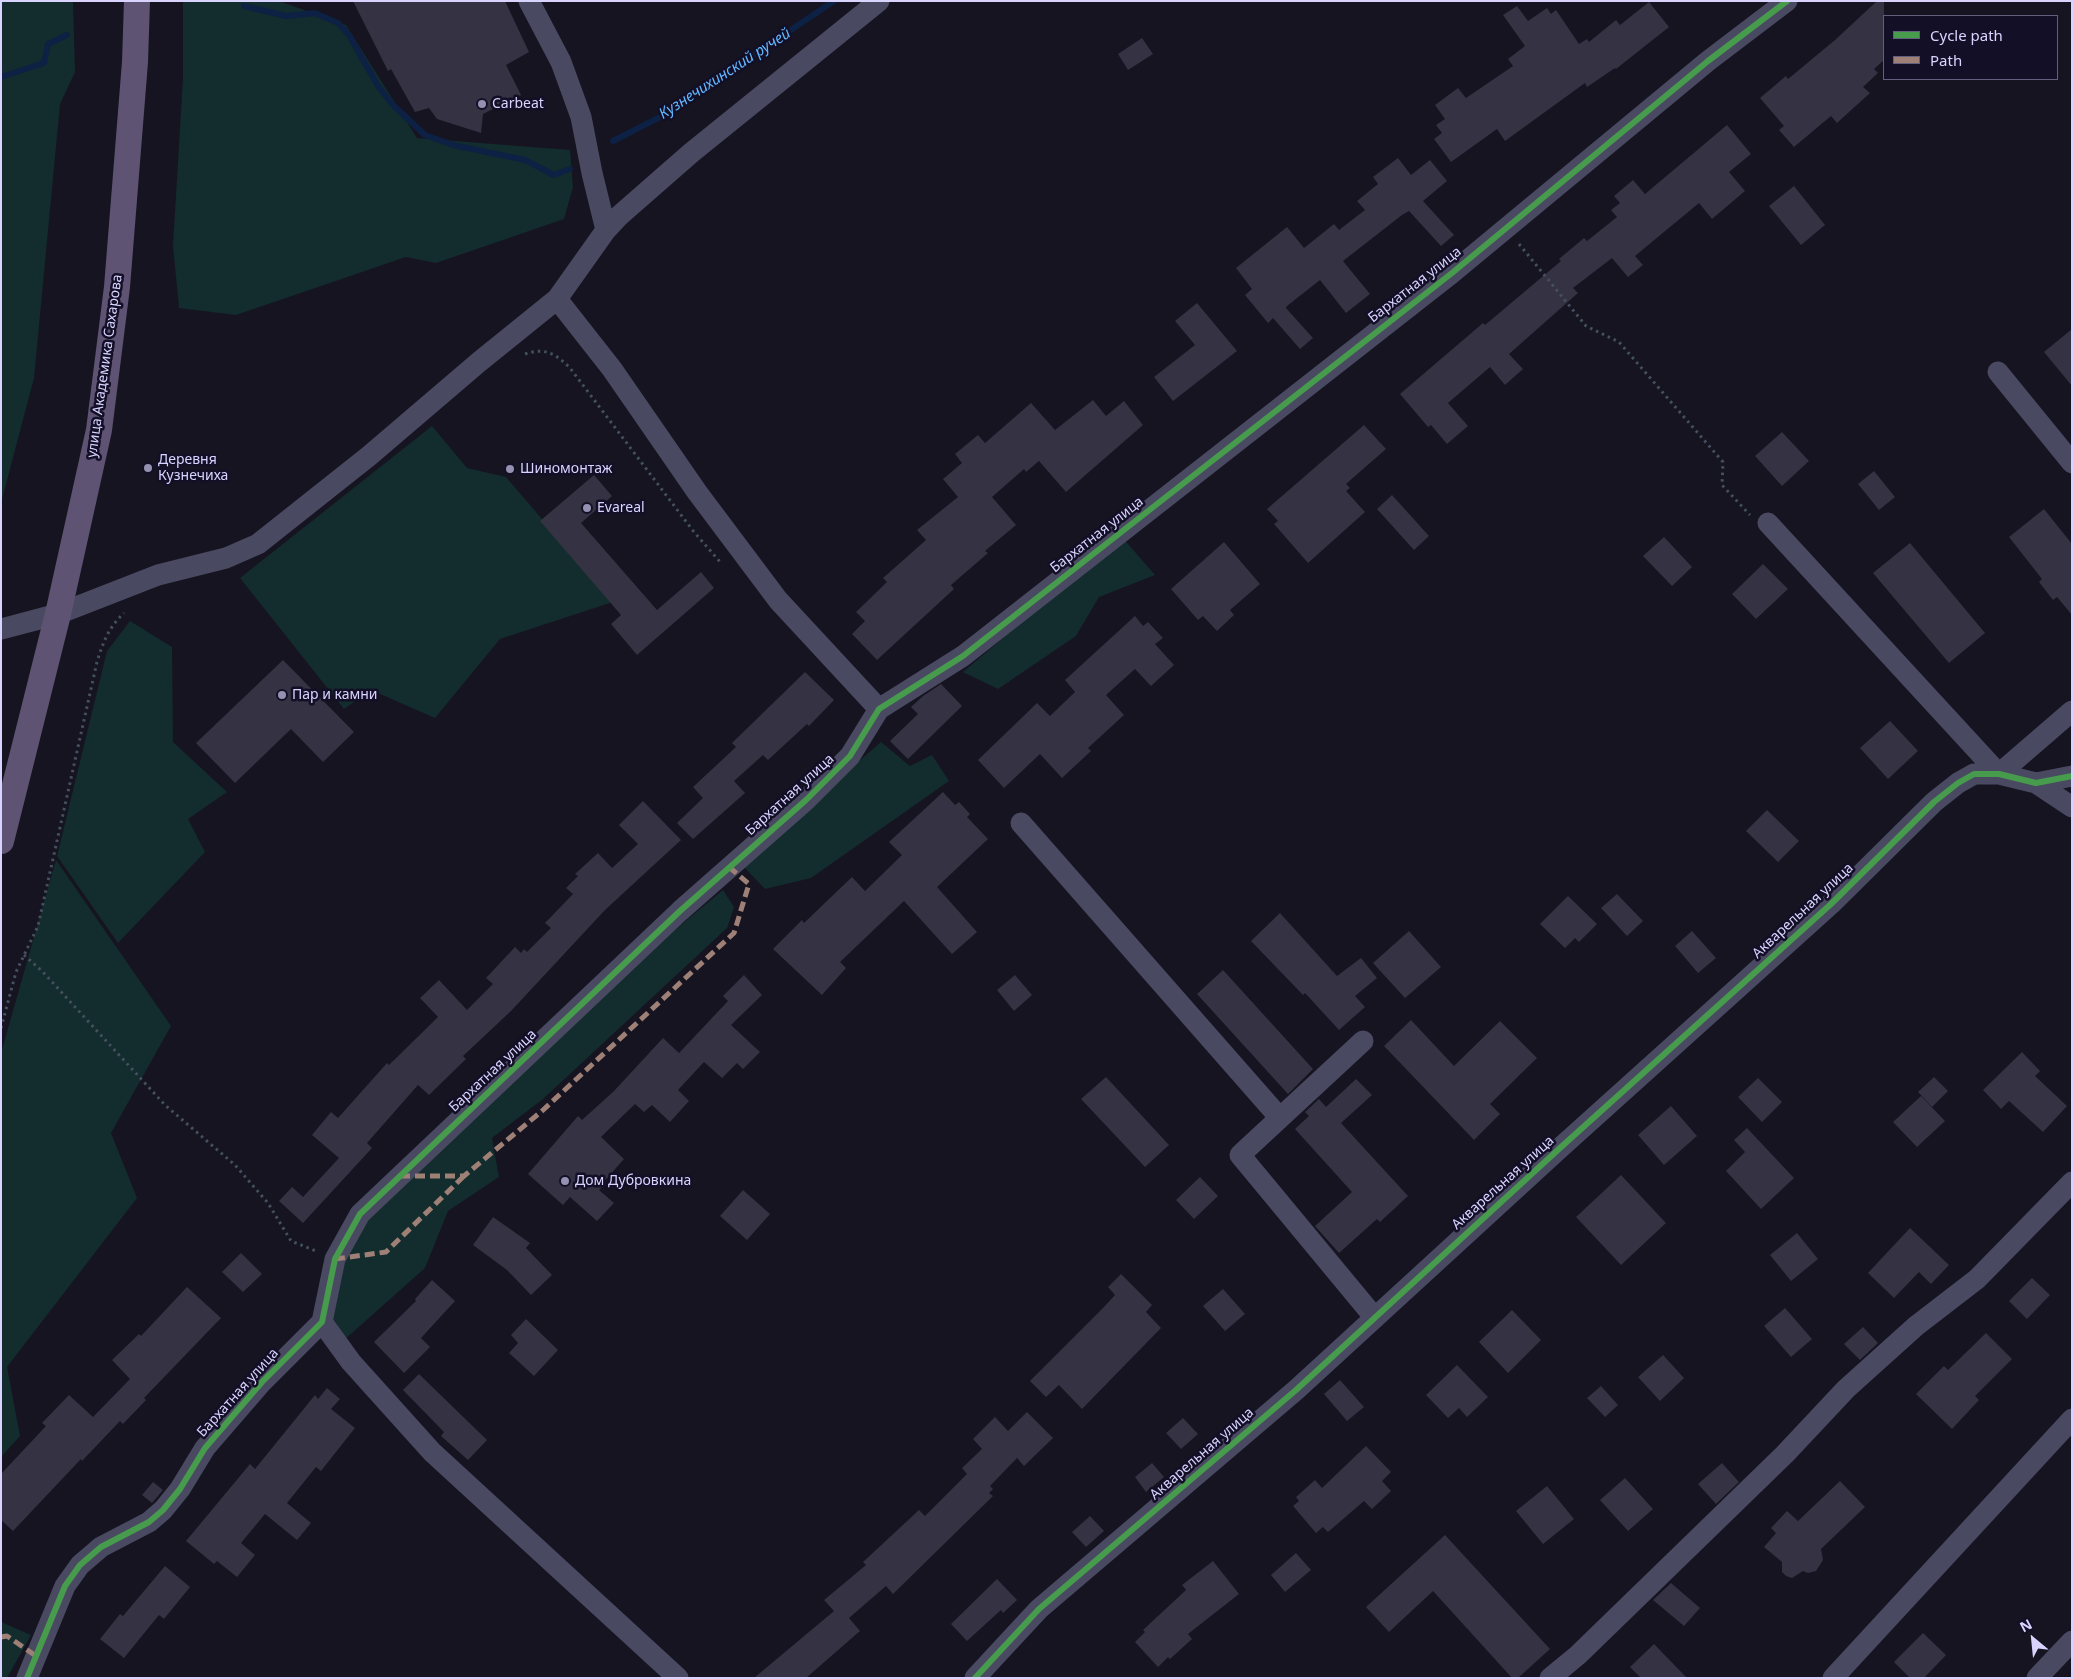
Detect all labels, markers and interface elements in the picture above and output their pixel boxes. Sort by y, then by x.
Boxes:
legend [1883,15,2058,80]
water label: Кузнечихинский ручей [656,25,794,123]
text: Cycle path [1930,25,2003,45]
text: Path [1930,50,1962,70]
place label: Carbeat [492,96,544,112]
marker: Carbeat [476,98,488,110]
street label: Бархатная улица [1365,243,1465,327]
street label: улица Академика Сахарова [84,273,126,459]
place label: Деревня Кузнечиха [158,452,228,484]
place label: Шиномонтаж [520,461,612,477]
marker: Деревня Кузнечиха [142,462,154,474]
marker: Шиномонтаж [504,463,516,475]
street label: Бархатная улица [1047,493,1147,577]
place label: Evareal [597,500,645,516]
marker: Evareal [581,502,593,514]
place label: Пар и камни [292,687,378,703]
marker: Пар и камни [276,689,288,701]
street label: Бархатная улица [742,751,838,839]
street label: Акварельная улица [1749,860,1857,962]
street label: Бархатная улица [446,1026,540,1116]
street label: Акварельная улица [1448,1133,1558,1233]
place label: Дом Дубровкина [575,1173,691,1189]
marker: Дом Дубровкина [559,1175,571,1187]
street label: Бархатная улица [194,1345,282,1441]
street label: Акварельная улица [1147,1404,1257,1504]
north arrow [2008,1614,2058,1664]
text: N [2016,1614,2035,1636]

